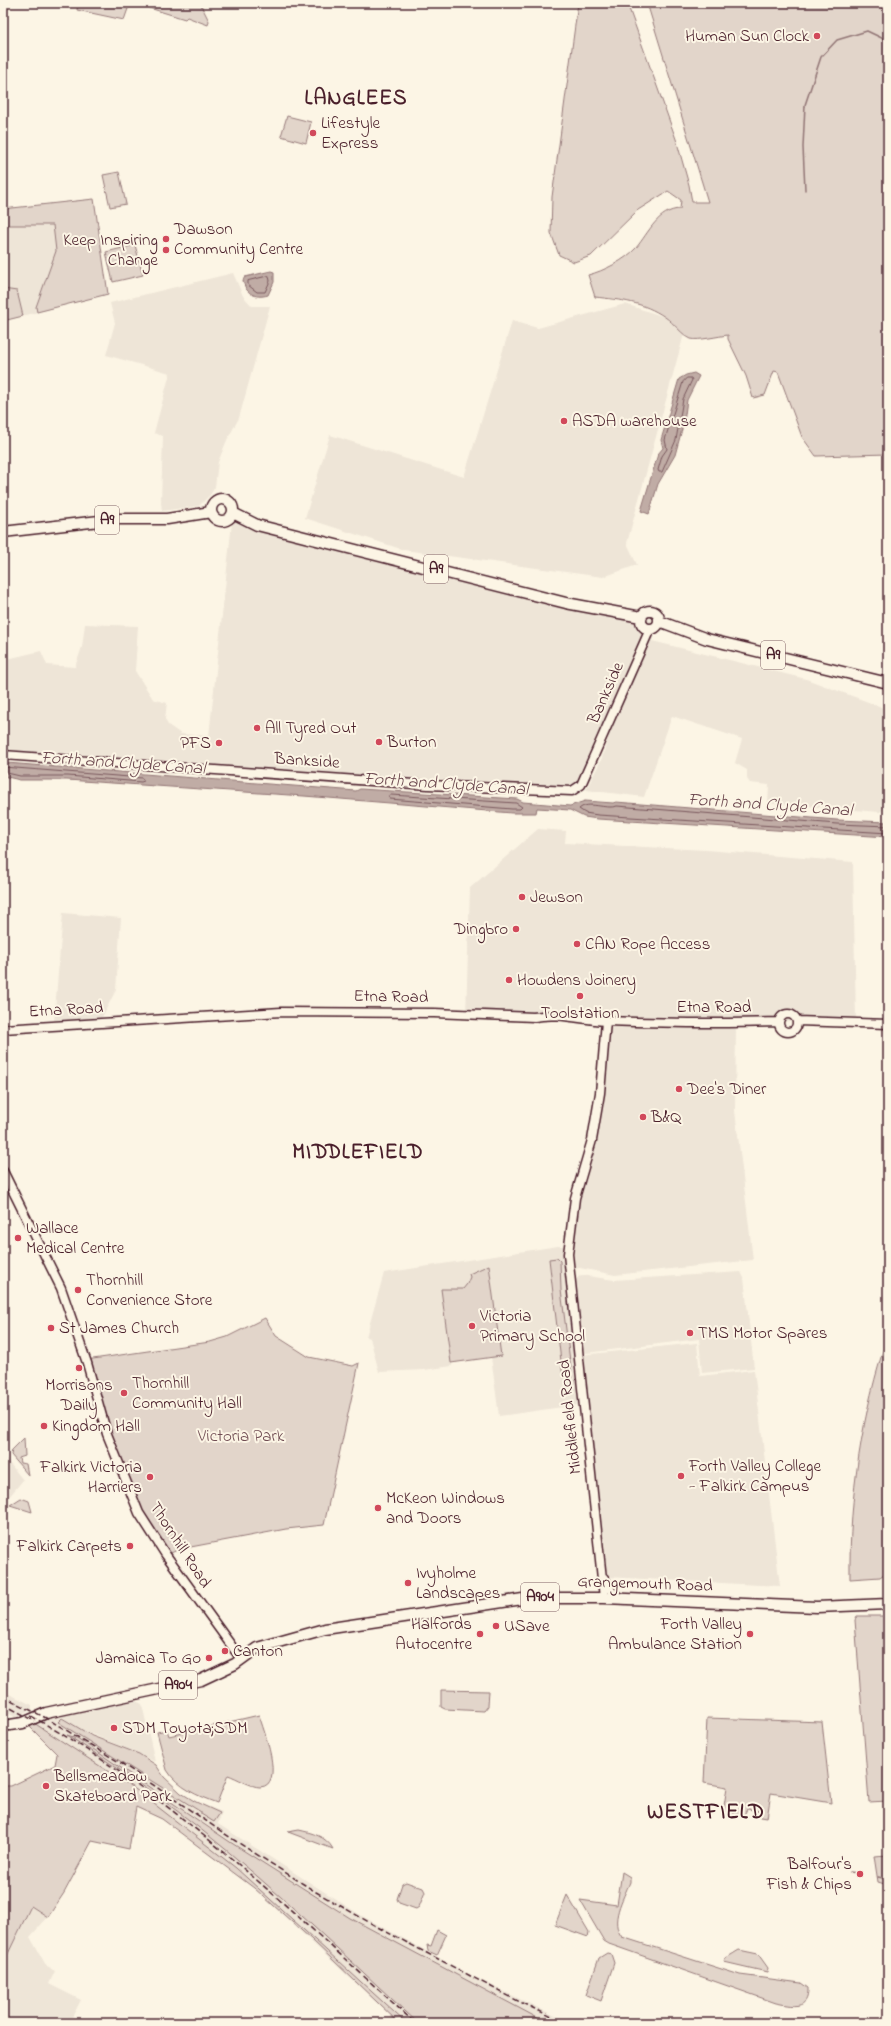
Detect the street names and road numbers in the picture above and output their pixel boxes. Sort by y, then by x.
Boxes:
road number: A9 [95,506,119,534]
road number: A9 [424,555,448,583]
road number: A9 [761,641,785,669]
street label: Bankside [581,658,631,729]
street label: Bankside [273,746,341,776]
street label: Etna Road [353,984,429,1010]
street label: Etna Road [677,995,752,1020]
street label: Etna Road [28,996,104,1024]
street label: Middlefield Road [552,1358,588,1476]
street label: Thornhill Road [143,1497,218,1593]
street label: Grangemouth Road [577,1569,714,1601]
road number: A904 [521,1583,559,1611]
road number: A904 [159,1671,197,1699]

